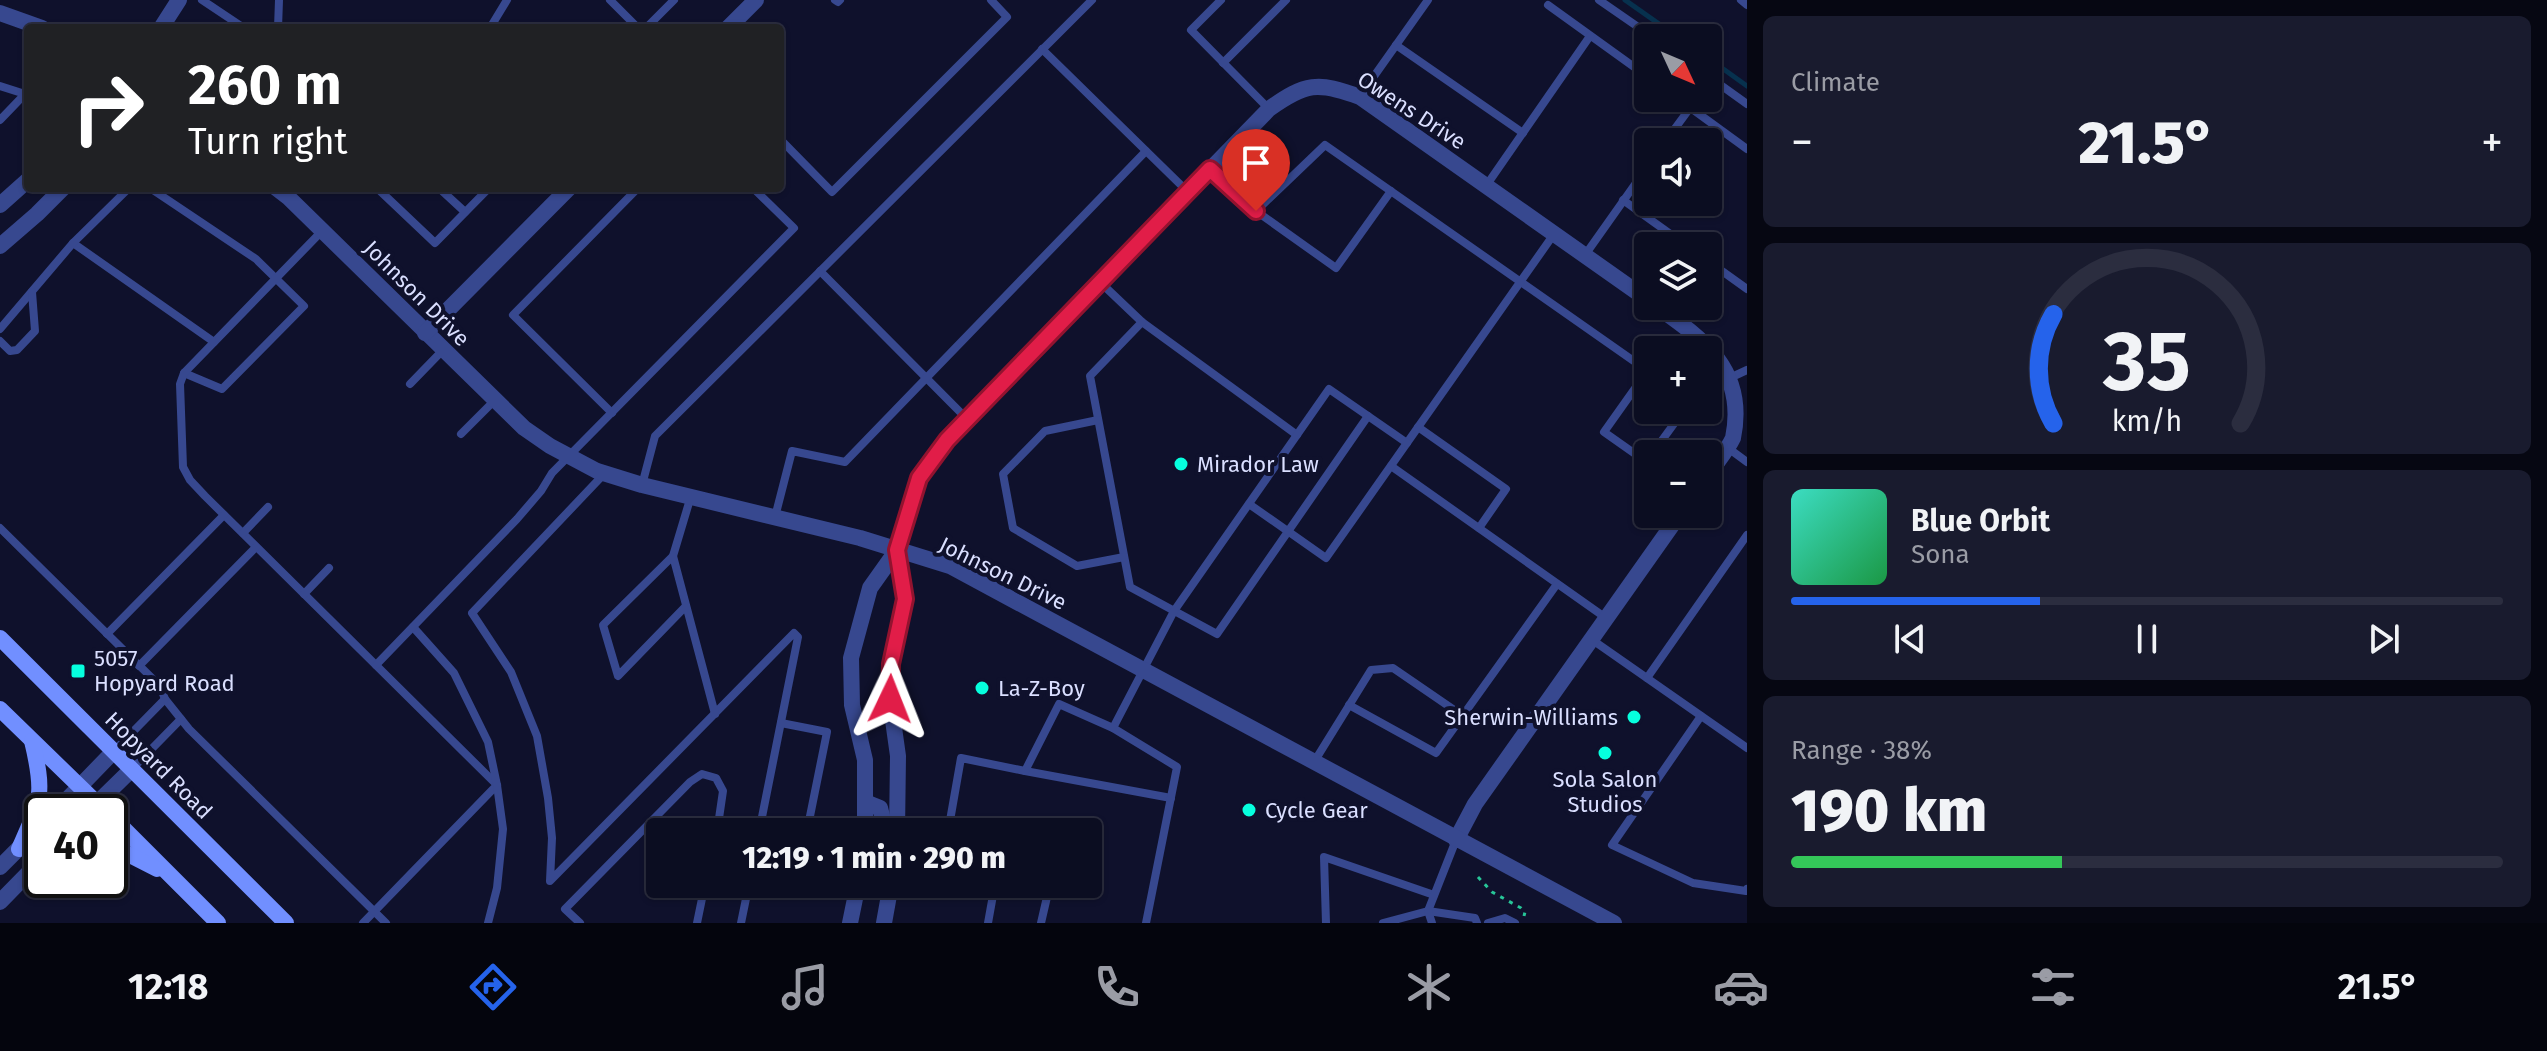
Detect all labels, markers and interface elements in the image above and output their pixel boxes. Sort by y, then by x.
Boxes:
north arrow [1634,24,1722,112]
map controls [1634,24,1722,528]
text: 260 m [188,52,342,119]
icon: right [56,56,160,160]
street label: Owens Drive [1353,65,1471,155]
text: Climate [1791,67,1880,98]
text: 21.5° [2079,107,2215,179]
text: − [1791,116,1813,169]
text: + [2481,116,2503,169]
text: Turn right [188,120,348,164]
button: sound [1634,128,1722,216]
pin [1222,129,1290,211]
icon: arrive [1234,141,1278,185]
button: layers [1634,232,1722,320]
street label: Johnson Drive [358,235,475,352]
text: 35 [2102,312,2191,412]
button: + [1634,336,1722,424]
text: km/h [2112,404,2182,439]
button: − [1634,440,1722,528]
place label: Mirador Law [1197,451,1319,478]
marker: Mirador Law [1172,455,1190,473]
text: Blue Orbit [1911,503,2050,539]
street label: Johnson Drive [934,531,1071,616]
text: Sona [1911,539,1970,570]
icon: previous [1888,617,1932,661]
icon: pause [2125,617,2169,661]
icon: next [2362,617,2406,661]
place label: 5057 Hopyard Road [94,645,235,697]
position arrow [848,657,932,741]
marker: 5057 Hopyard Road [69,662,87,680]
place label: La-Z-Boy [998,675,1085,702]
marker: La-Z-Boy [973,679,991,697]
place label: Sherwin-Williams [1444,704,1618,731]
street label: Hopyard Road [99,706,218,825]
marker: Sherwin-Williams [1625,708,1643,726]
text: Range · 38% [1791,735,1932,766]
marker: Sola Salon Studios [1596,744,1614,762]
place label: Sola Salon Studios [1553,766,1657,818]
text: 190 km [1791,775,1987,847]
speed limit sign: 40 [24,794,128,898]
place label: Cycle Gear [1265,797,1368,824]
marker: Cycle Gear [1240,801,1258,819]
text: 12:19 · 1 min · 290 m [742,840,1006,876]
icon: directions [465,959,521,1015]
icon: music [777,959,833,1015]
icon: phone [1089,959,1145,1015]
icon: climate [1401,959,1457,1015]
icon: car [1713,959,1769,1015]
icon: filters [2025,959,2081,1015]
text: 12:18 [128,965,208,1009]
text: 21.5° [2338,965,2419,1009]

